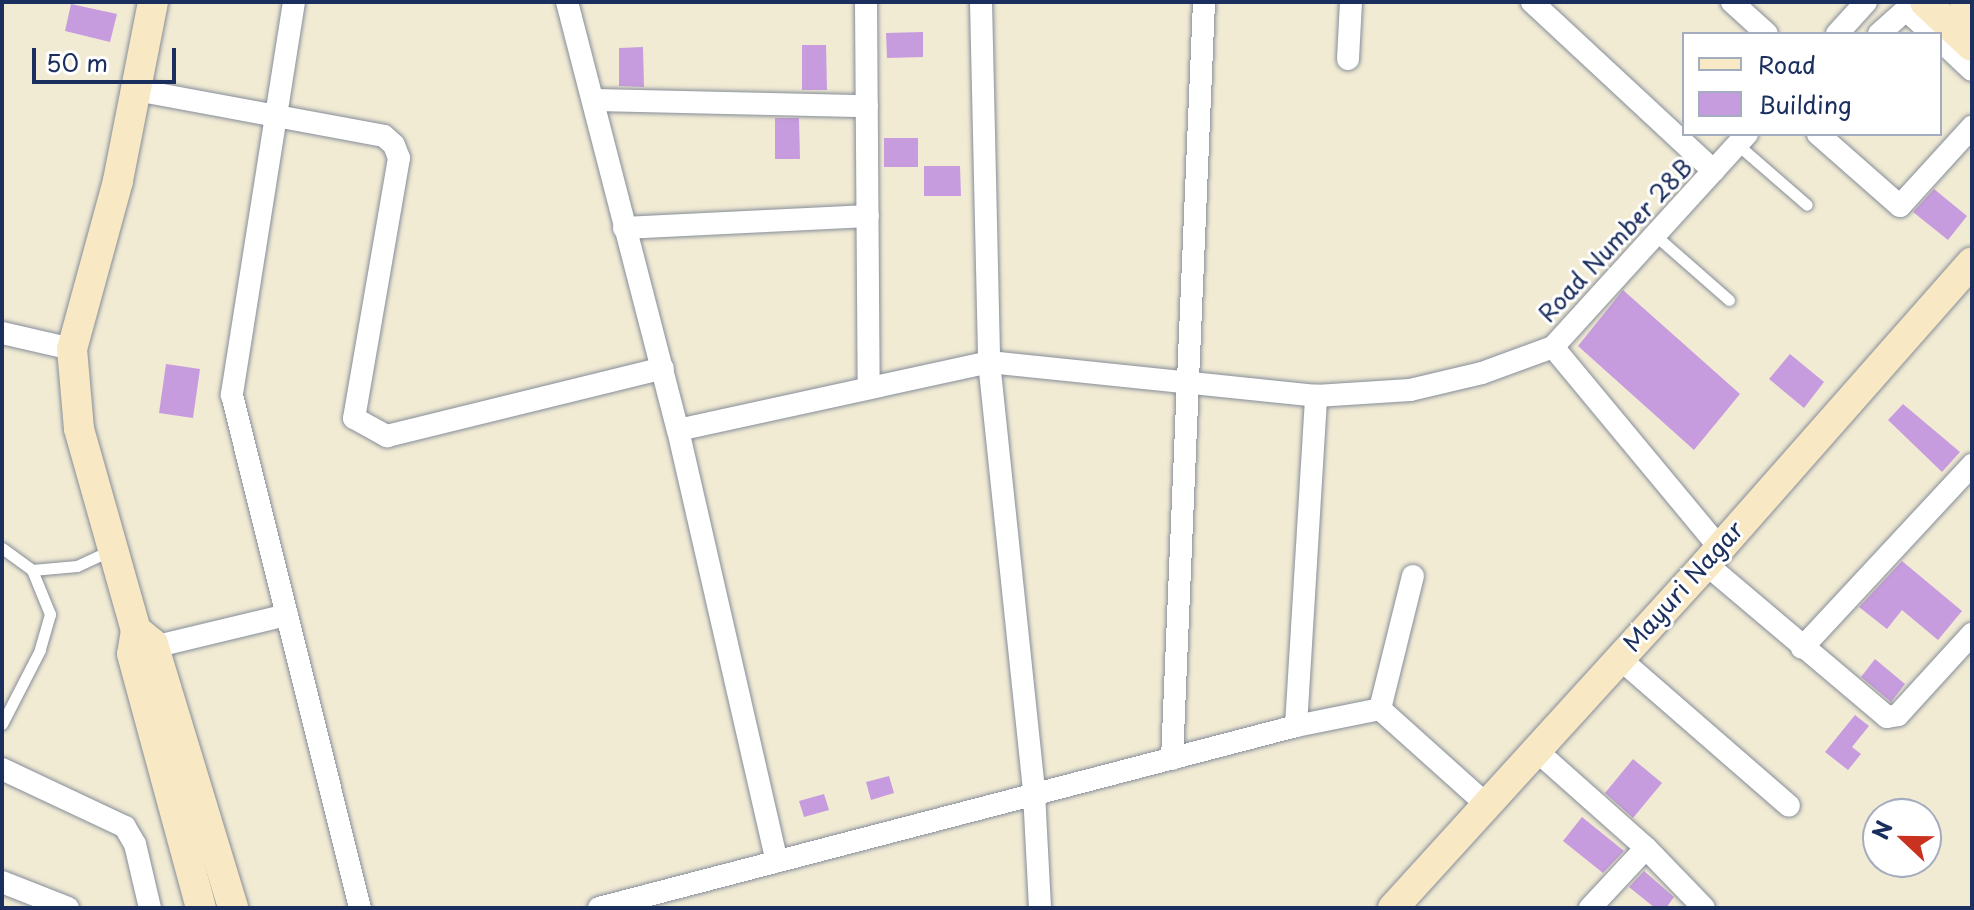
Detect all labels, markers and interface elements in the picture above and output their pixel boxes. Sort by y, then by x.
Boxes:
scale bar [36,32,180,82]
legend [1682,32,1942,136]
text: 50 m [46,44,108,80]
text: Road [1758,46,1816,82]
text: Building [1758,86,1852,122]
street label: Road Number 28B [1531,152,1699,328]
street label: Mayuri Nagar [1617,515,1749,657]
north arrow [1862,798,1942,878]
text: N [1863,815,1900,844]

